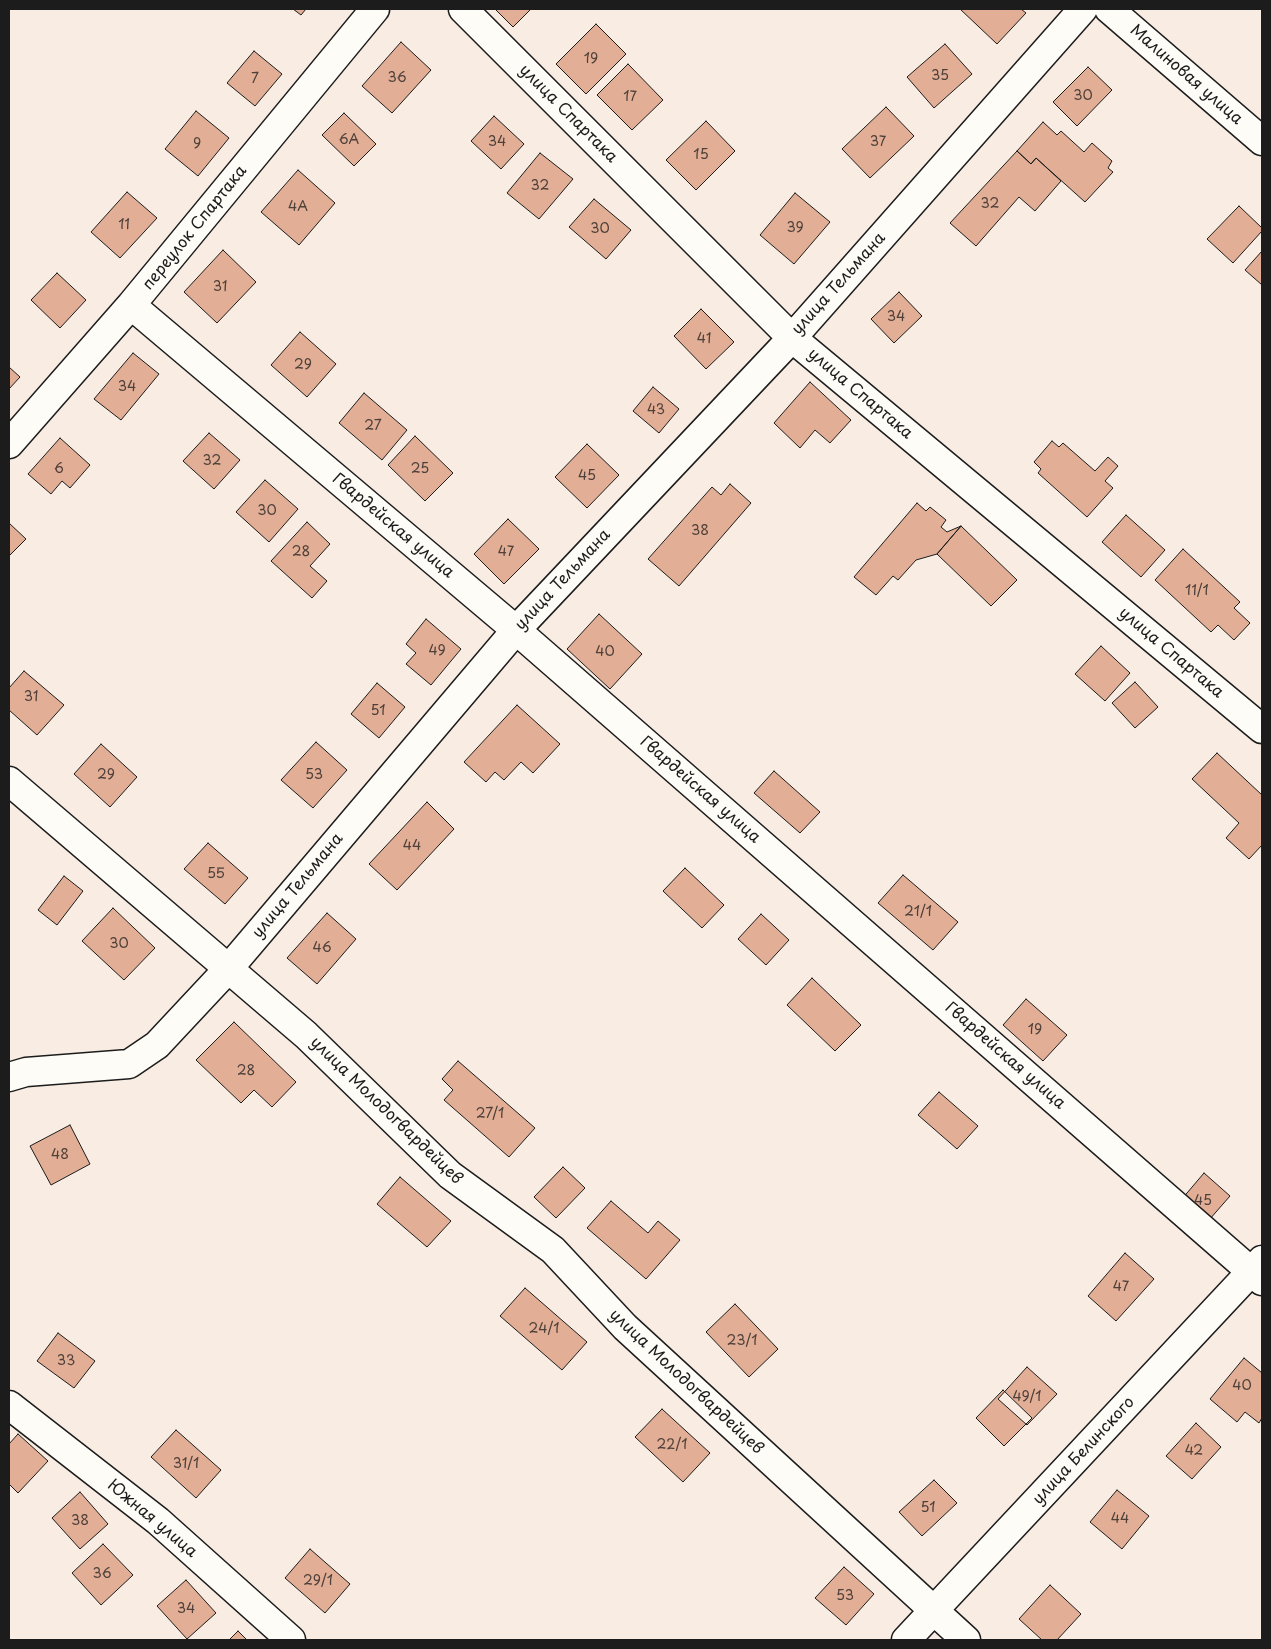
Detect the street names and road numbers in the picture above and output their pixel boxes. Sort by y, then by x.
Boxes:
street label: Малиновая улица [1126,21,1246,129]
street label: улица Спартака [515,61,621,167]
street label: переулок Спартака [139,162,251,294]
street label: улица Тельмана [788,229,890,339]
street label: улица Спартака [804,345,916,443]
street label: Гвардейская улица [328,469,458,583]
street label: улица Тельмана [511,526,615,634]
street label: улица Спартака [1115,604,1227,702]
street label: Гвардейская улица [636,733,764,847]
street label: улица Тельмана [249,830,347,942]
street label: Гвардейская улица [941,999,1069,1113]
street label: улица Молодогвардейцев [306,1033,466,1189]
street label: улица Молодогвардейцев [605,1305,767,1459]
street label: улица Белинского [1029,1393,1139,1509]
street label: Южная улица [103,1476,201,1562]

